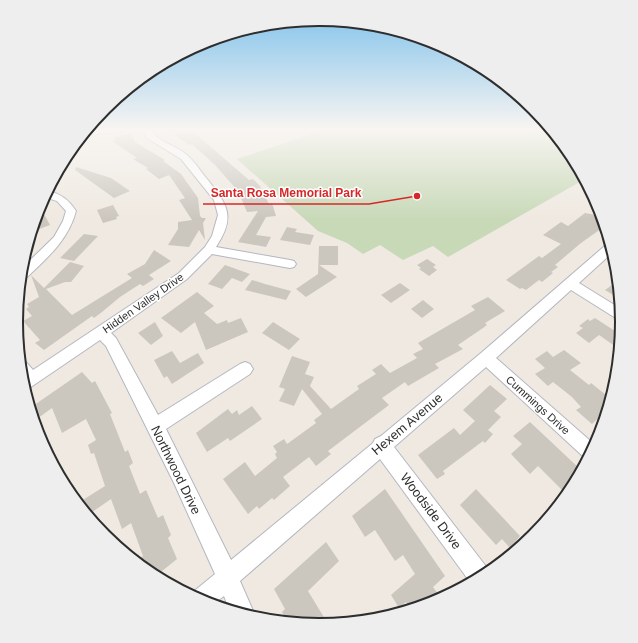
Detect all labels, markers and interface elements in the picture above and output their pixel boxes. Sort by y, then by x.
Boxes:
callout: Santa Rosa Memorial Park [203,180,369,204]
text: Santa Rosa Memorial Park [211,186,362,200]
street label: Hidden Valley Drive [100,271,186,335]
street label: Cummings Drive [504,373,572,437]
street label: Hexem Avenue [368,390,446,458]
street label: Northwood Drive [148,423,204,517]
street label: Woodside Drive [397,470,465,552]

